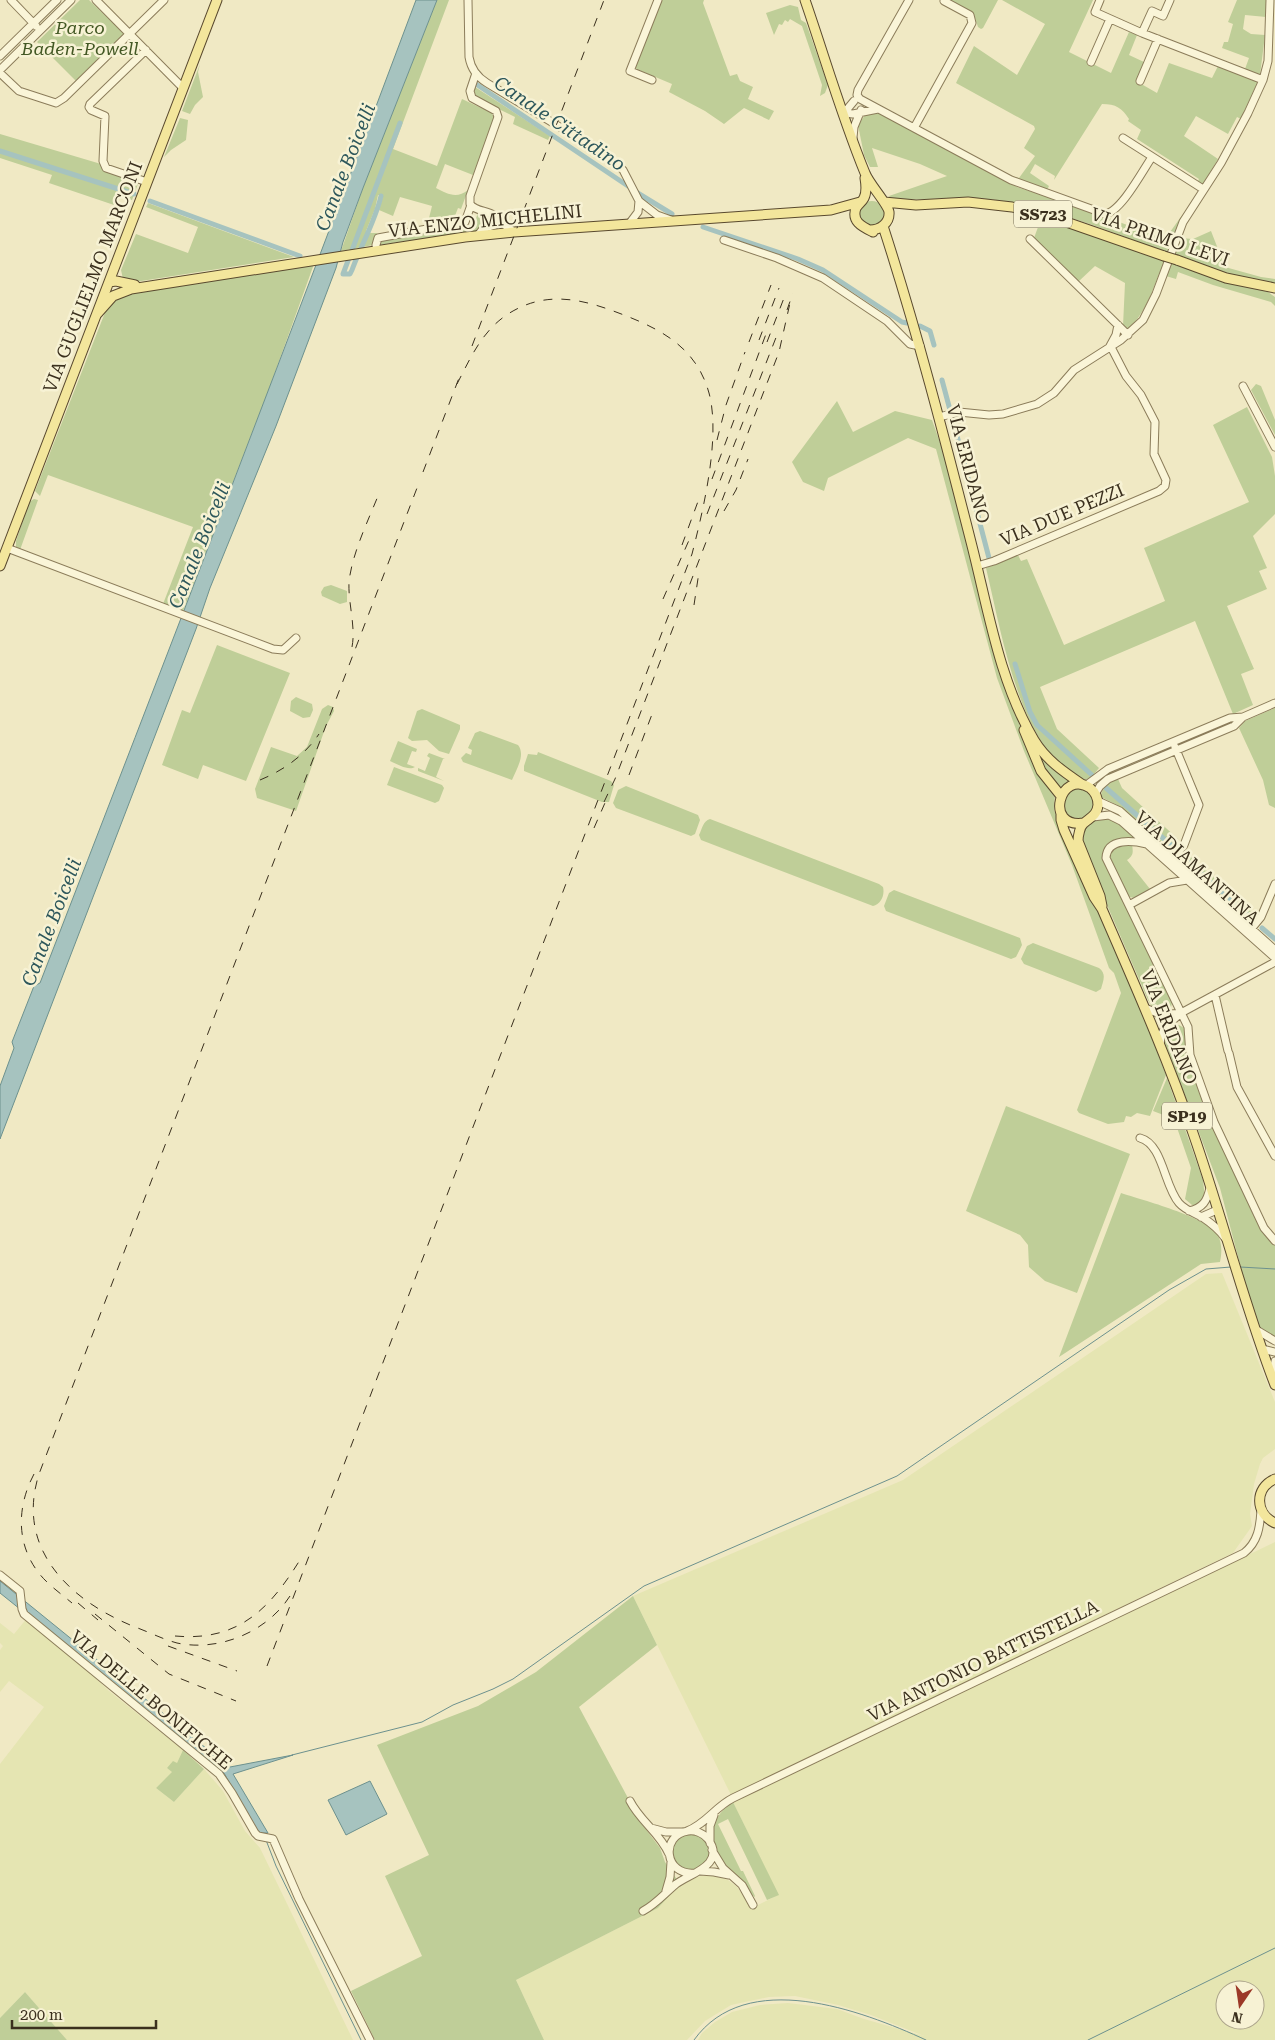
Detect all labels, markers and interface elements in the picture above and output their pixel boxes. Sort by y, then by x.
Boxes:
park label: Parco Baden-Powell [20,17,139,59]
water label: Canale Cittadino [490,71,630,176]
water label: Canale Boicelli [311,100,380,234]
street label: VIA GUGLIELMO MARCONI [39,158,146,395]
street label: VIA ENZO MICHELINI [387,200,583,241]
road number: SS723 [1014,200,1072,228]
street label: VIA PRIMO LEVI [1088,203,1232,270]
street label: VIA ERIDANO [943,402,994,526]
water label: Canale Boicelli [164,478,235,612]
street label: VIA DUE PEZZI [997,479,1127,550]
street label: VIA DIAMANTINA [1131,806,1264,929]
water label: Canale Boicelli [17,855,86,989]
street label: VIA ERIDANO [1137,966,1202,1087]
road number: SP19 [1162,1102,1212,1130]
street label: VIA ANTONIO BATTISTELLA [864,1595,1102,1726]
street label: VIA DELLE BONIFICHE [66,1626,237,1773]
north arrow [1215,1980,1265,2030]
scale bar [12,1998,156,2030]
text: 200 m [20,2006,63,2024]
text: N [1230,2009,1244,2027]

